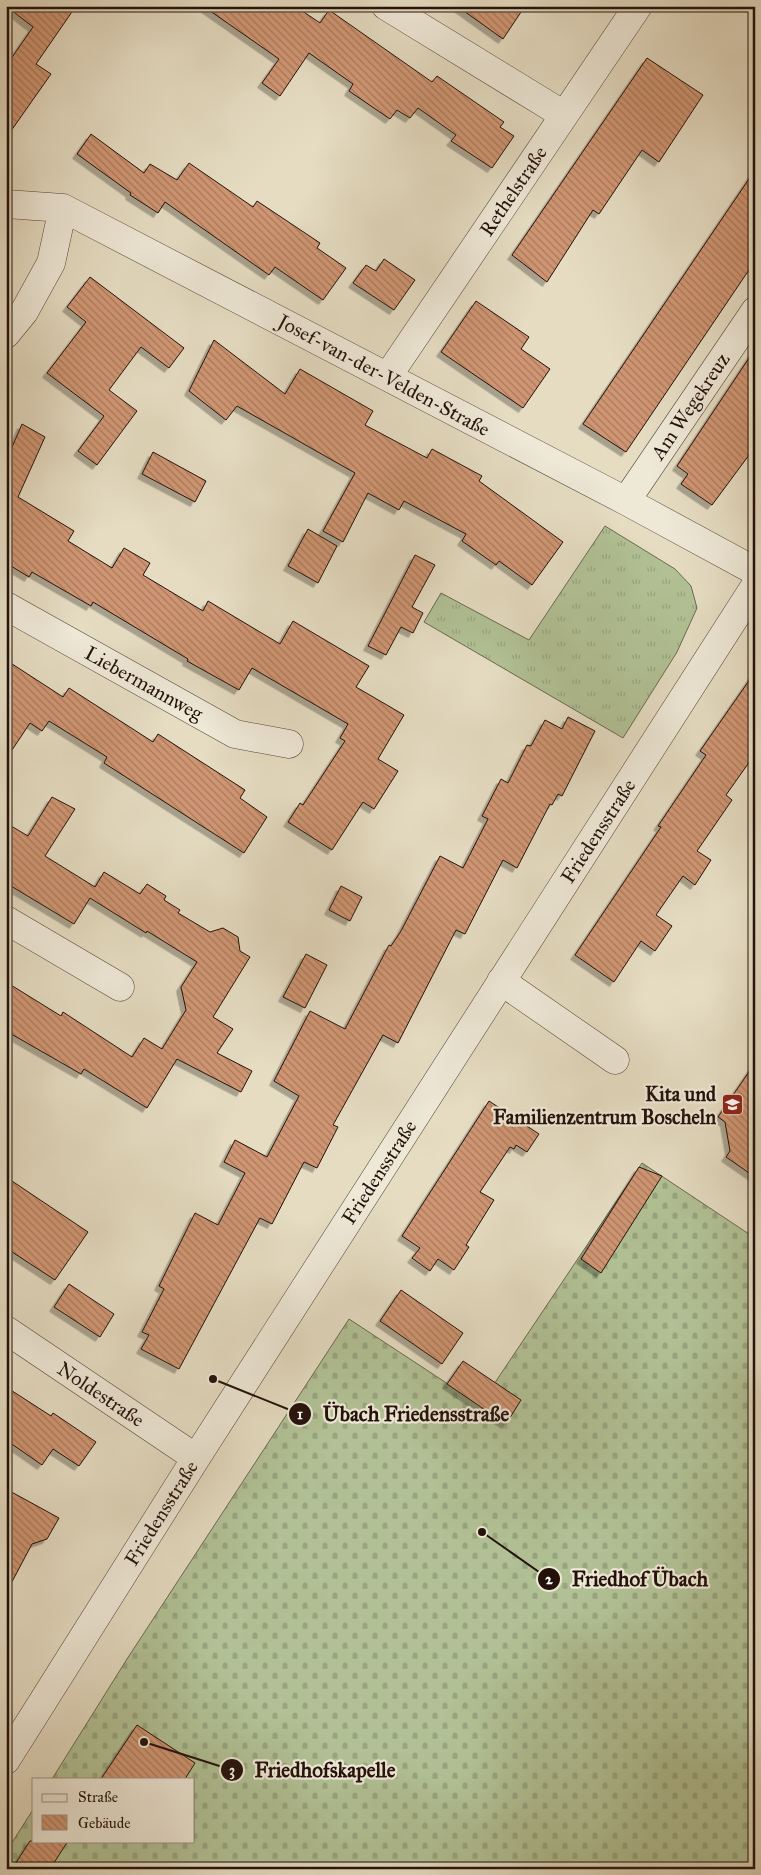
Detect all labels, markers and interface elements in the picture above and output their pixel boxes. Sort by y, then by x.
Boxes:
street label: Rethelstraße [474,142,552,240]
street label: Josef-van-der-Velden-Straße [272,308,494,442]
street label: Am Wegekreuz [645,348,735,465]
street label: Liebermannweg [80,641,208,727]
street label: Friedensstraße [555,774,641,888]
place label: Kita und Familienzentrum Boscheln [493,1082,717,1129]
school or university icon: Kita und Familienzentrum Boscheln [720,1093,744,1117]
street label: Friedensstraße [336,1115,422,1229]
street label: Noldestraße [53,1356,149,1432]
callout: Übach Friedensstraße [288,1396,519,1432]
text: Übach Friedensstraße [323,1401,509,1427]
text: 1 [297,1405,303,1423]
street label: Friedensstraße [119,1456,203,1570]
callout: Friedhof Übach [537,1561,718,1597]
text: Friedhof Übach [572,1566,709,1592]
text: 2 [545,1570,553,1588]
callout: Friedhofskapelle [219,1752,405,1788]
text: Friedhofskapelle [255,1757,396,1783]
text: 3 [229,1761,235,1780]
legend [32,1778,195,1842]
text: Straße [78,1788,118,1806]
text: Gebäude [78,1814,131,1832]

